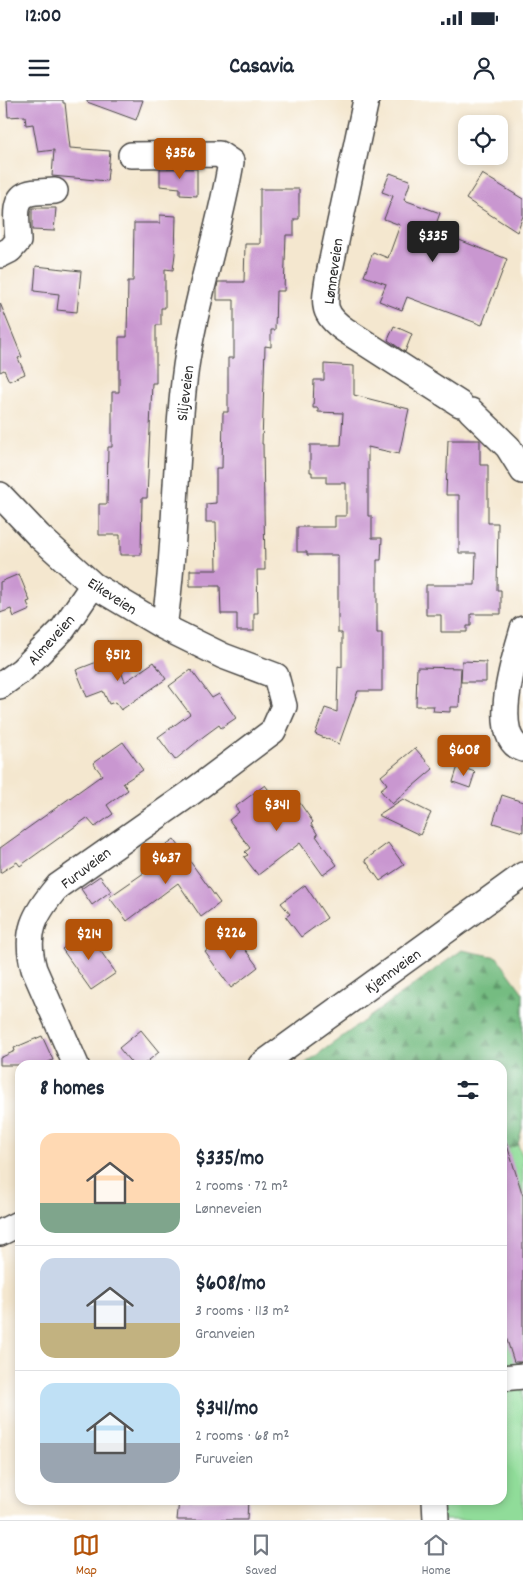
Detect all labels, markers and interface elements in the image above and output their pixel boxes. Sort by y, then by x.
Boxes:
text: 12:00 [25,4,61,31]
text: Casavia [229,52,294,83]
icon: menu [25,54,53,82]
icon: person [470,54,498,82]
map controls [458,115,508,165]
button: locate [458,115,508,165]
pin: $356 [150,138,210,180]
text: $356 [165,142,195,165]
pin: $335 [403,220,463,263]
text: $335 [418,225,448,248]
street label: Lønneveien [318,237,350,306]
street label: Siljeveien [172,364,201,423]
street label: Eikeveien [82,573,141,622]
street label: Almeveien [23,610,81,671]
pin: $512 [88,640,148,682]
text: $512 [105,644,131,667]
pin: $608 [434,734,494,777]
text: $608 [448,739,480,762]
pin: $341 [247,790,307,832]
text: $341 [264,794,290,817]
street label: Furuveien [56,842,117,896]
pin: $637 [136,842,196,885]
text: $637 [151,847,181,870]
pin: $214 [59,918,119,961]
pin: $226 [201,918,261,960]
text: $226 [216,922,246,945]
text: $214 [76,923,102,946]
street label: Kjennveien [361,944,426,1000]
text: 8 homes [40,1075,105,1105]
icon: filters [454,1076,482,1104]
text: $335/mo [195,1145,264,1175]
icon: home [80,1153,140,1213]
text: 2 rooms · 72 m² [195,1175,288,1198]
text: Lønneveien [195,1198,262,1221]
text: $608/mo [195,1270,266,1300]
icon: home [80,1278,140,1338]
text: 3 rooms · 113 m² [195,1300,289,1323]
text: Granveien [195,1323,255,1346]
text: $341/mo [195,1395,258,1425]
icon: home [80,1403,140,1463]
text: 2 rooms · 68 m² [195,1425,289,1448]
text: Furuveien [195,1448,253,1471]
tab: Map [72,1531,100,1581]
tab: Saved [245,1531,277,1581]
tab: Home [421,1531,451,1581]

